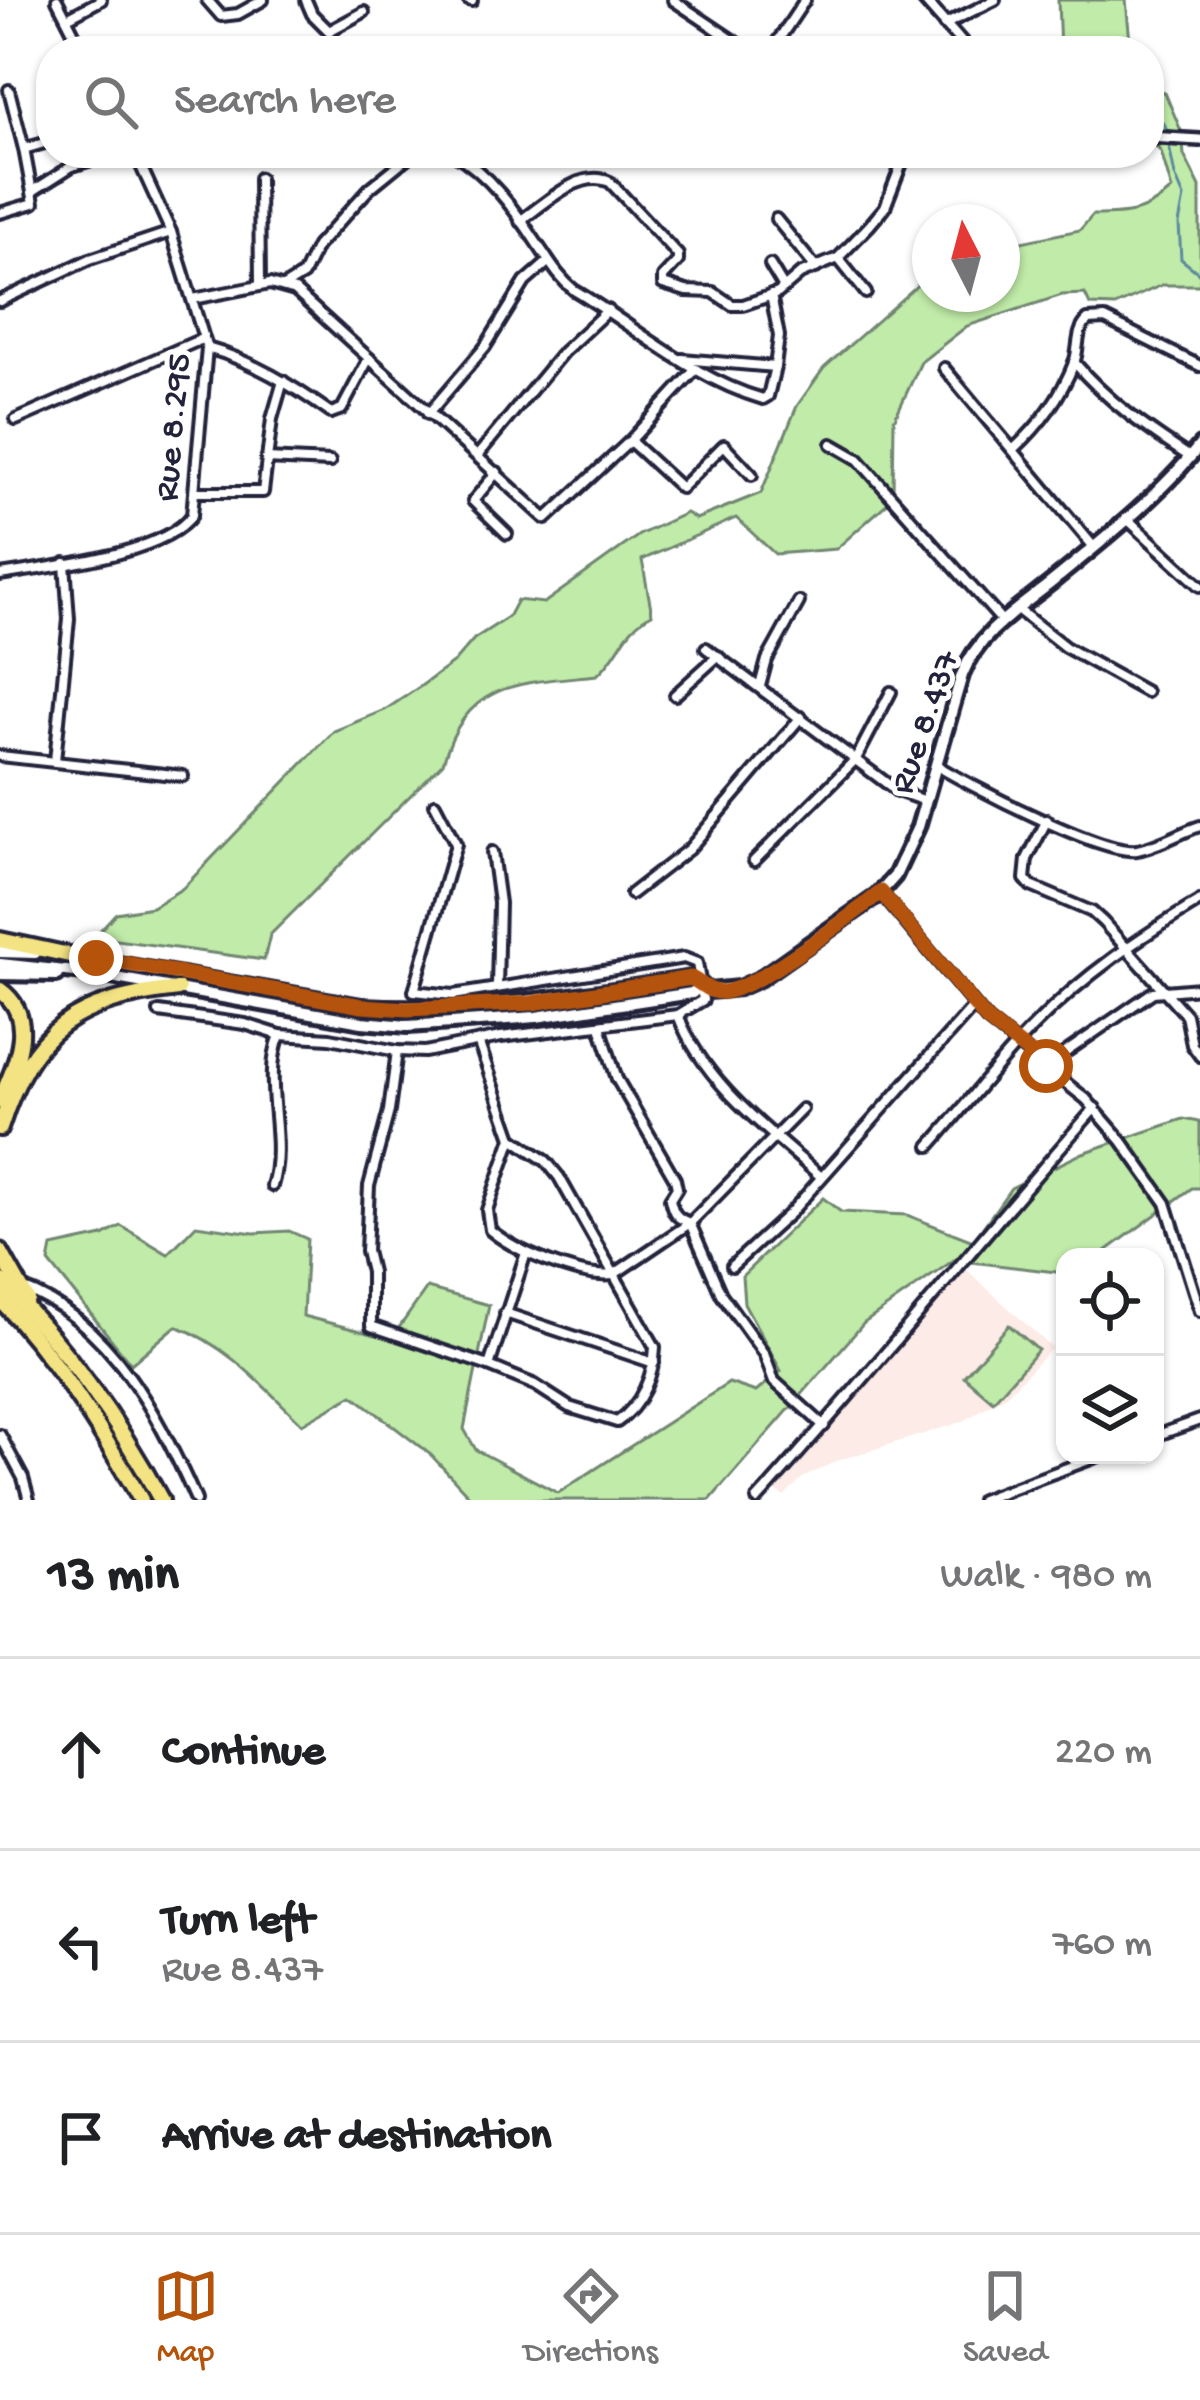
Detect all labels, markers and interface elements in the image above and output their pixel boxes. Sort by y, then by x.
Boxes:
search box [36,36,1164,168]
icon: search [78,69,144,135]
text: Search here [174,76,396,129]
north arrow [912,204,1020,312]
street label: Rue 8.295 [148,352,203,503]
street label: Rue 8.437 [883,645,972,800]
route end [69,931,123,985]
route start [1019,1039,1073,1093]
map controls [1056,1248,1164,1464]
button: locate [1056,1248,1164,1356]
button: layers [1056,1356,1164,1464]
text: 13 min [48,1548,179,1608]
text: Walk · 980 m [941,1555,1152,1601]
icon: ahead [48,1721,114,1787]
text: Continue [162,1727,325,1780]
text: 220 m [1055,1731,1152,1777]
text: Turn left [162,1896,314,1949]
icon: left [48,1913,114,1979]
text: 760 m [1053,1923,1152,1969]
text: Rue 8.437 [162,1949,323,1995]
icon: arrive [48,2105,114,2171]
text: Arrive at destination [162,2111,551,2164]
tab: Map [153,2263,219,2373]
tab: Directions [524,2263,658,2373]
tab: Saved [963,2263,1047,2373]

